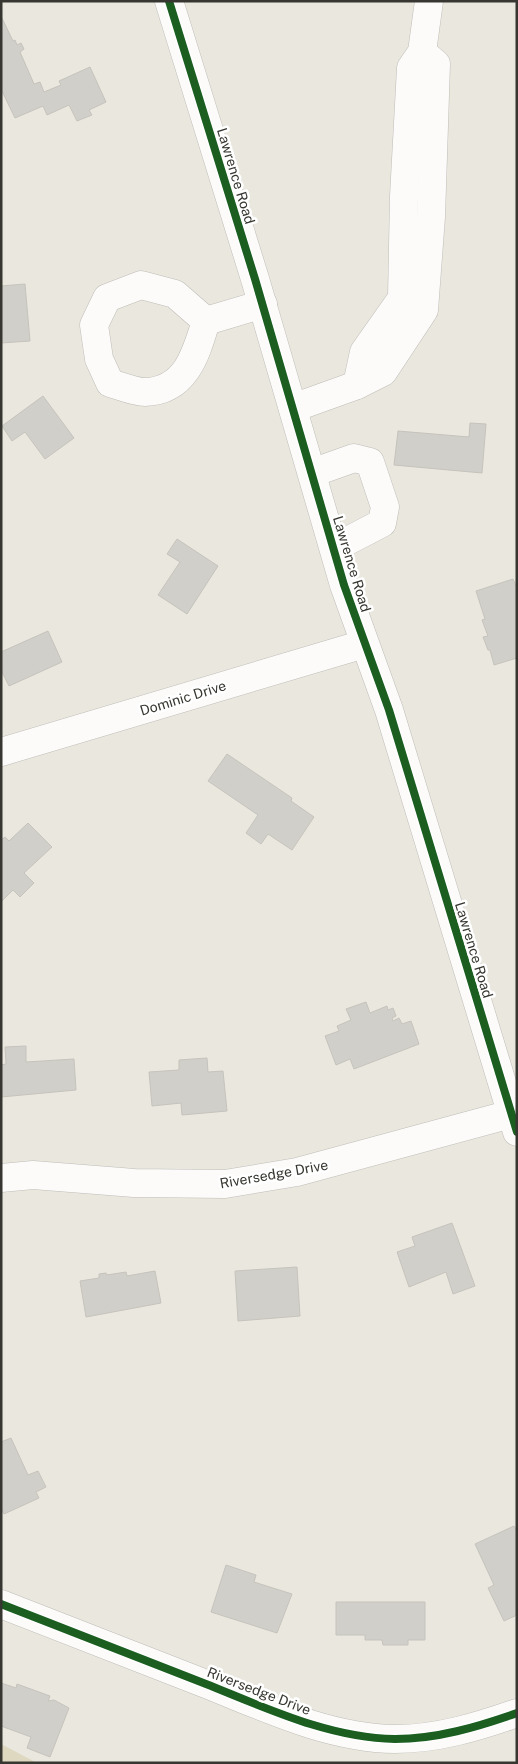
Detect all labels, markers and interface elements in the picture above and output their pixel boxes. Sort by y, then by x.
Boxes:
street label: Lawrence Road [214,126,258,226]
street label: Lawrence Road [330,514,374,614]
street label: Dominic Drive [138,677,228,719]
street label: Lawrence Road [452,900,496,1000]
street label: Riversedge Drive [219,1157,329,1191]
street label: Riversedge Drive [205,1664,313,1718]

